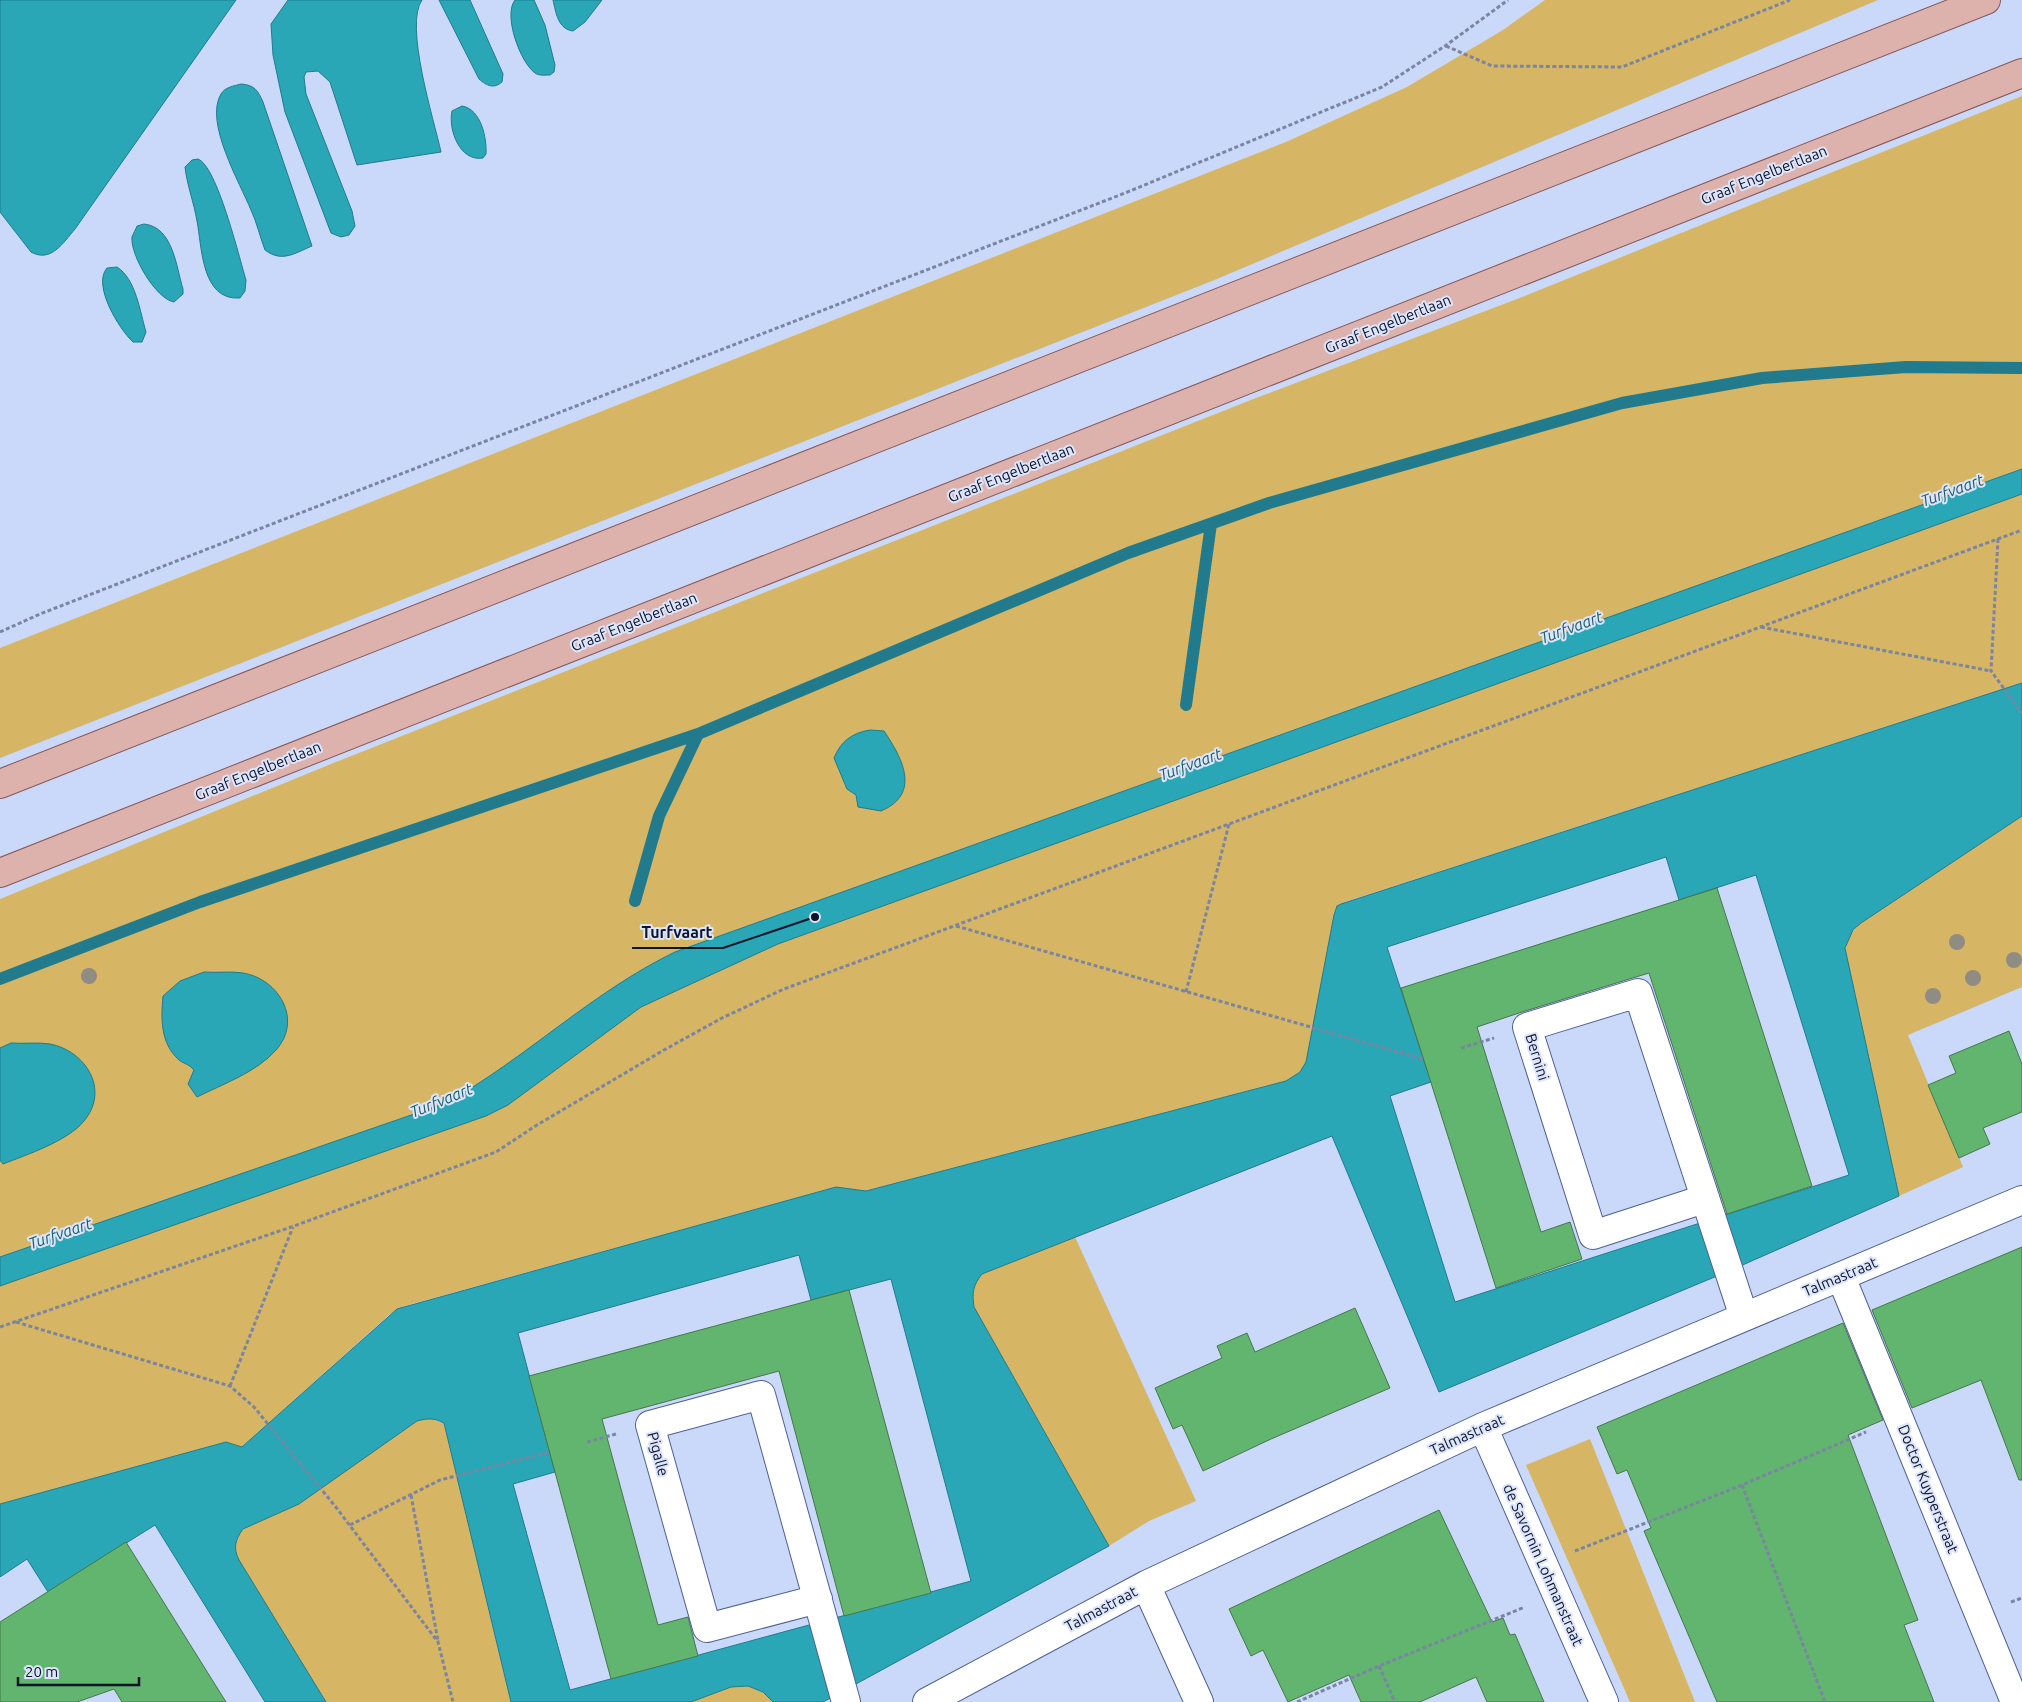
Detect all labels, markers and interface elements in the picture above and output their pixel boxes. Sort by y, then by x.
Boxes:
street label: Graaf Engelbertlaan [1698,141,1829,208]
street label: Graaf Engelbertlaan [1322,290,1453,357]
street label: Graaf Engelbertlaan [945,439,1076,506]
water label: Turfvaart [1918,470,1987,510]
street label: Graaf Engelbertlaan [568,588,699,655]
water label: Turfvaart [1537,607,1606,647]
street label: Graaf Engelbertlaan [192,737,323,804]
water label: Turfvaart [1156,744,1225,784]
callout: Turfvaart [632,917,723,948]
text: Turfvaart [642,923,713,941]
street label: Bernini [1522,1031,1553,1082]
water label: Turfvaart [407,1079,476,1121]
water label: Turfvaart [26,1214,95,1252]
street label: Talmastraat [1800,1253,1880,1300]
street label: Talmastraat [1427,1411,1507,1458]
street label: Doctor Kuyperstraat [1895,1422,1962,1556]
street label: Pigalle [644,1430,673,1478]
street label: de Savornin Lohmanstraat [1500,1481,1587,1649]
street label: Talmastraat [1062,1582,1140,1635]
scale bar [18,1654,139,1686]
text: 20 m [25,1663,58,1680]

